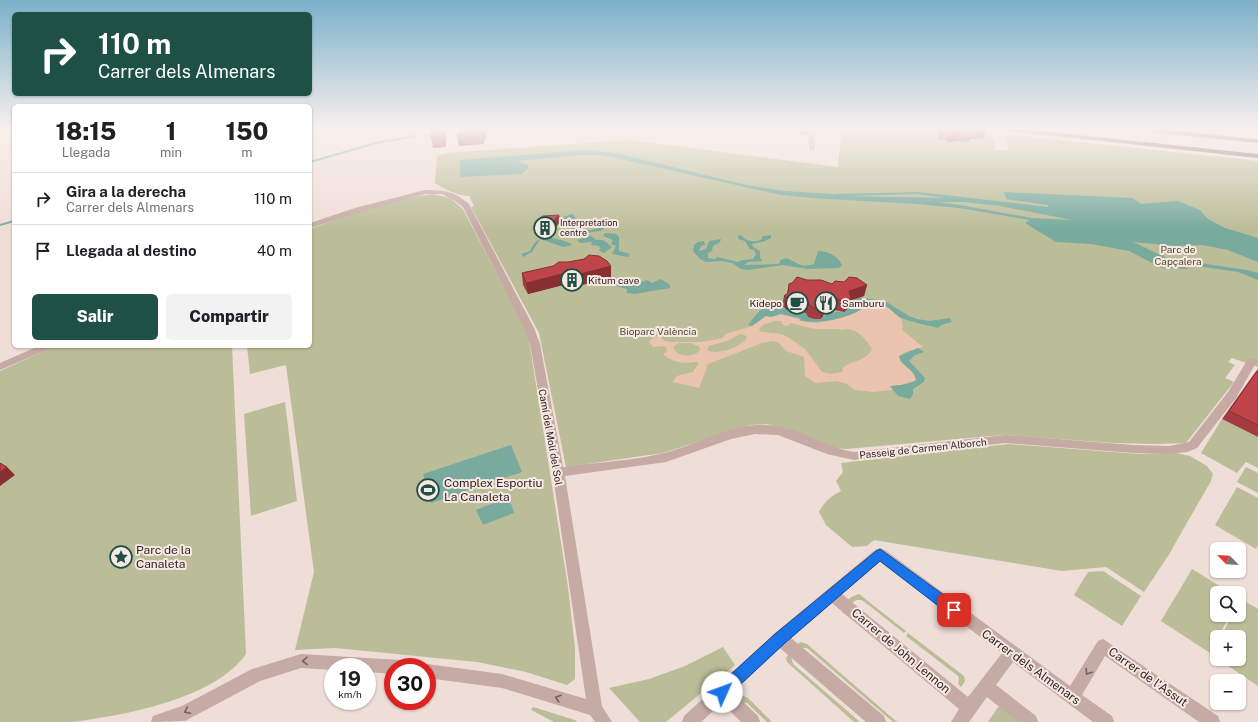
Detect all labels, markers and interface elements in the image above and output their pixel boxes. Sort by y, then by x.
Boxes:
text: 110 m [98,27,171,60]
icon: right [32,28,84,80]
text: Carrer dels Almenars [98,61,275,82]
text: 18:15 [56,117,116,145]
text: 1 [166,117,176,145]
text: 150 [226,117,268,145]
text: Llegada [62,145,110,160]
text: min [160,145,182,160]
text: m [241,145,253,160]
text: Gira a la derecha [66,183,186,200]
icon: right [32,188,54,210]
text: 110 m [254,190,292,207]
text: Carrer dels Almenars [66,200,194,215]
building icon: Interpretation centre [532,215,558,241]
place label: Interpretation centre [560,217,618,238]
icon: arrive [32,240,54,262]
text: Llegada al destino [66,242,197,259]
text: 40 m [257,242,292,259]
park label: Parc de Capçalera [1155,243,1201,267]
building icon: Kitum cave [559,267,585,293]
place label: Kitum cave [588,274,640,286]
cafe icon: Kidepo [784,290,810,316]
restaurant icon: Samburu [813,290,839,316]
button: Salir [32,294,158,340]
button: Compartir [166,294,292,340]
place label: Kidepo [749,297,782,309]
place label: Samburu [842,297,885,309]
park label: Bioparc València [619,325,697,337]
street label: Camí del Molí del Sol [537,388,565,486]
street label: Passeig de Carmen Alborch [859,435,987,461]
place label: Complex Esportiu La Canaleta [444,476,542,504]
sports icon: Complex Esportiu La Canaleta [415,477,441,503]
north arrow [1210,542,1246,578]
map controls [1210,542,1246,710]
place label: Parc de la Canaleta [136,543,191,571]
place icon: Parc de la Canaleta [108,544,134,570]
button: search [1210,586,1246,622]
pin [937,593,971,627]
icon: arrive [943,599,965,621]
street label: Carrer de John Lennon [849,606,953,696]
street label: Carrer dels Almenars [979,627,1083,707]
button: + [1210,630,1246,666]
street label: Carrer de l'Assut [1106,645,1191,710]
one-way arrow [302,657,308,665]
speed limit sign: 30 [384,658,436,710]
text: 19 [339,667,361,691]
one-way arrow [1085,668,1092,675]
position arrow [701,671,743,713]
button: − [1210,674,1246,710]
text: km/h [338,688,362,700]
one-way arrow [555,694,562,703]
one-way arrow [184,706,191,714]

